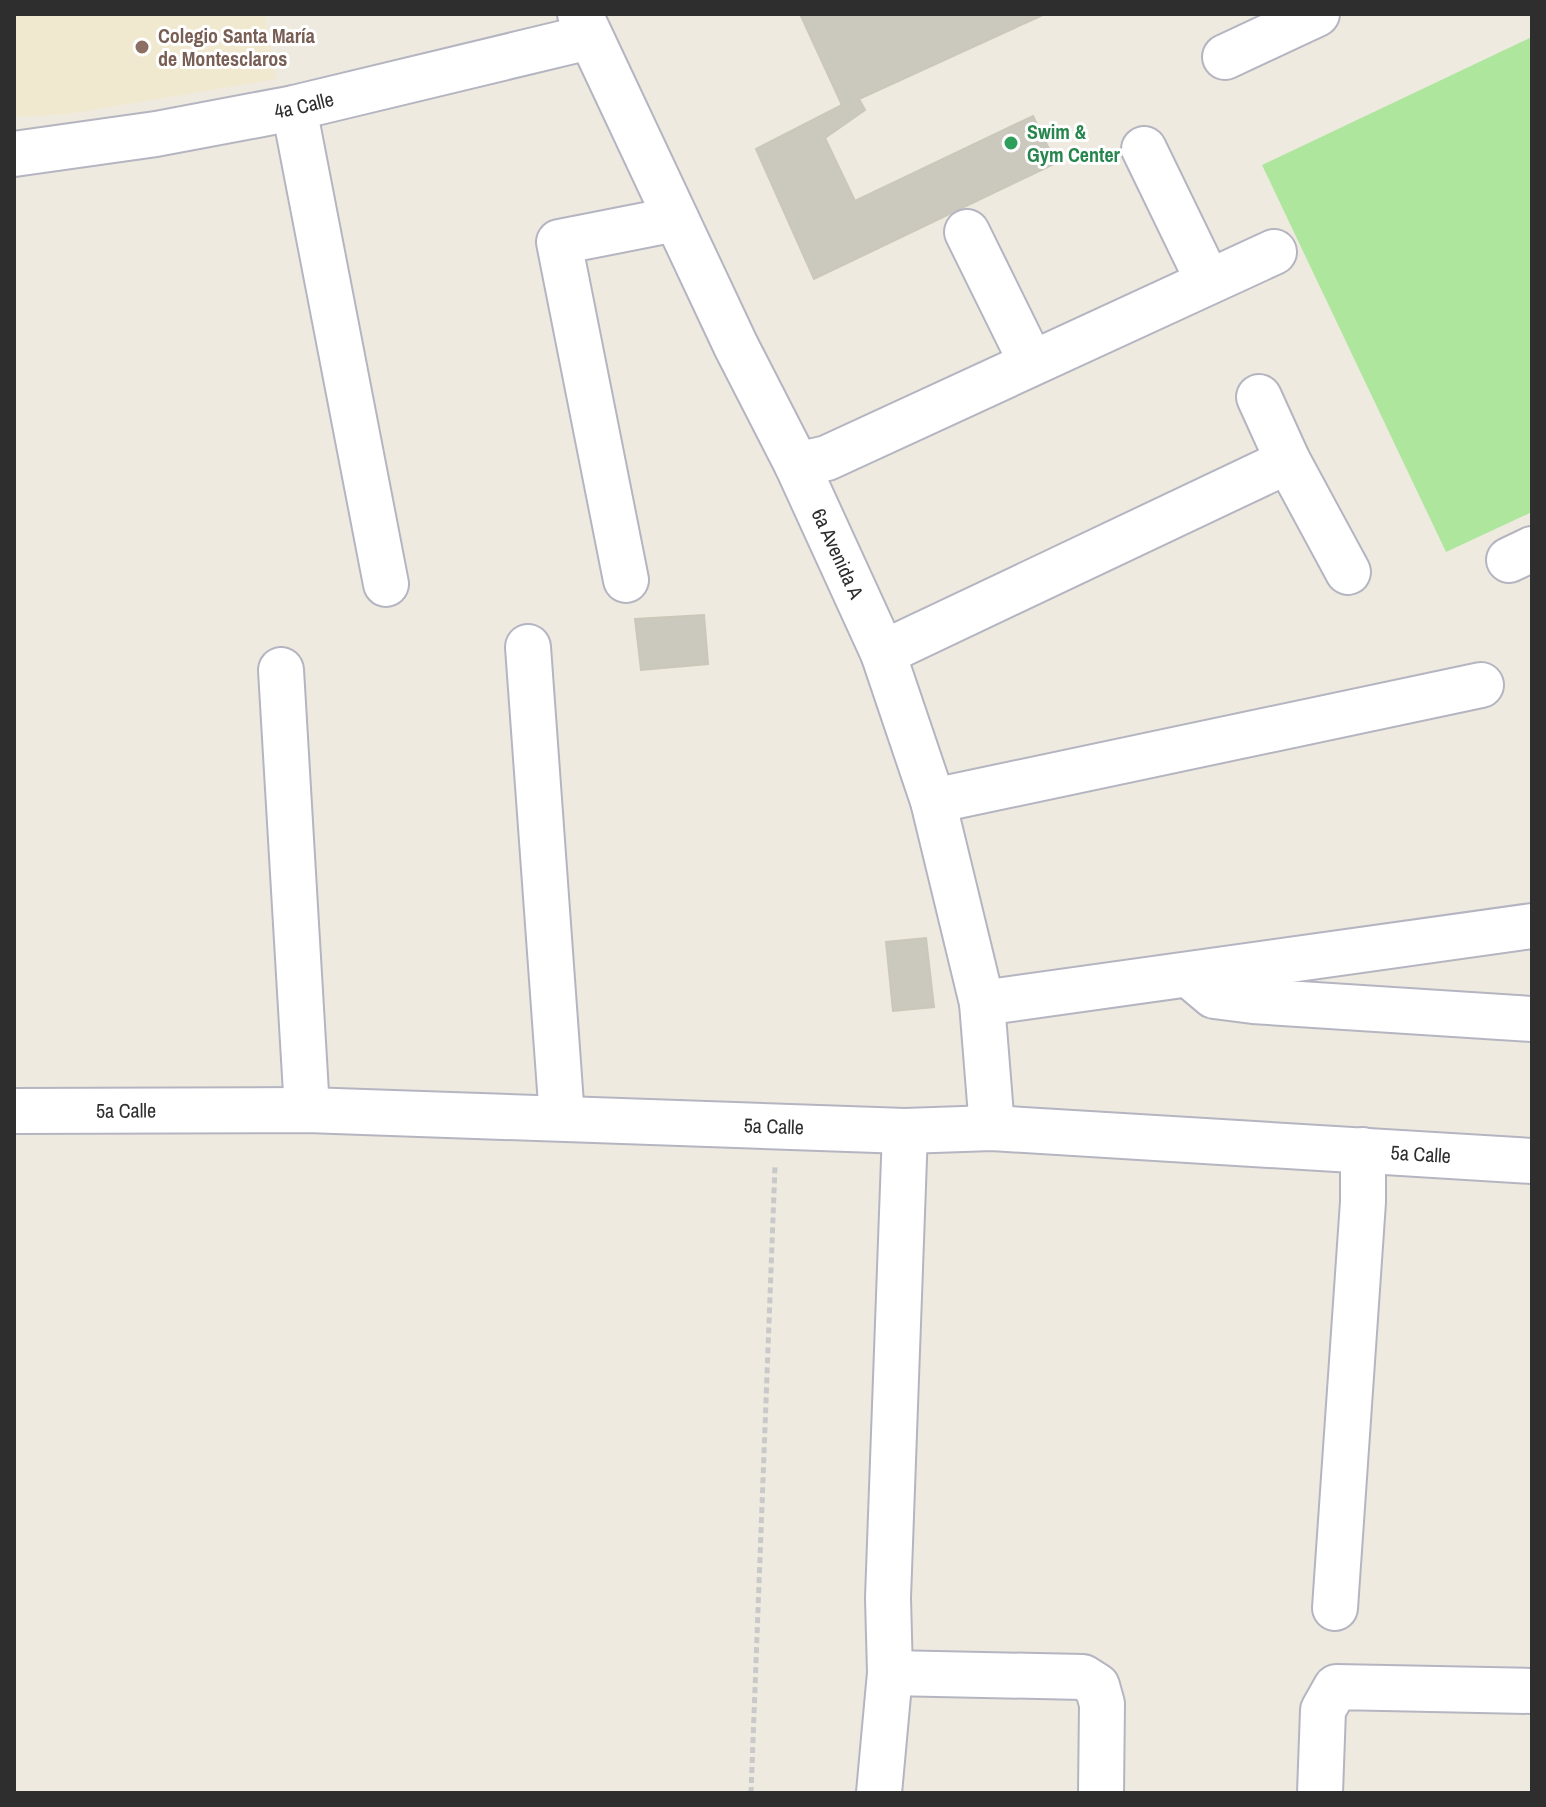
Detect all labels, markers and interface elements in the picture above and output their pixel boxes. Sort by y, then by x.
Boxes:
place label: Colegio Santa María de Montesclaros [158,22,315,72]
marker: Colegio Santa María de Montesclaros [133,38,151,56]
street label: 4a Calle [272,85,336,124]
place label: Swim & Gym Center [1027,118,1121,168]
marker: Swim & Gym Center [1002,134,1020,152]
street label: 6a Avenida A [806,504,870,603]
street label: 5a Calle [96,1097,156,1124]
street label: 5a Calle [743,1111,804,1140]
street label: 5a Calle [1390,1138,1452,1169]

